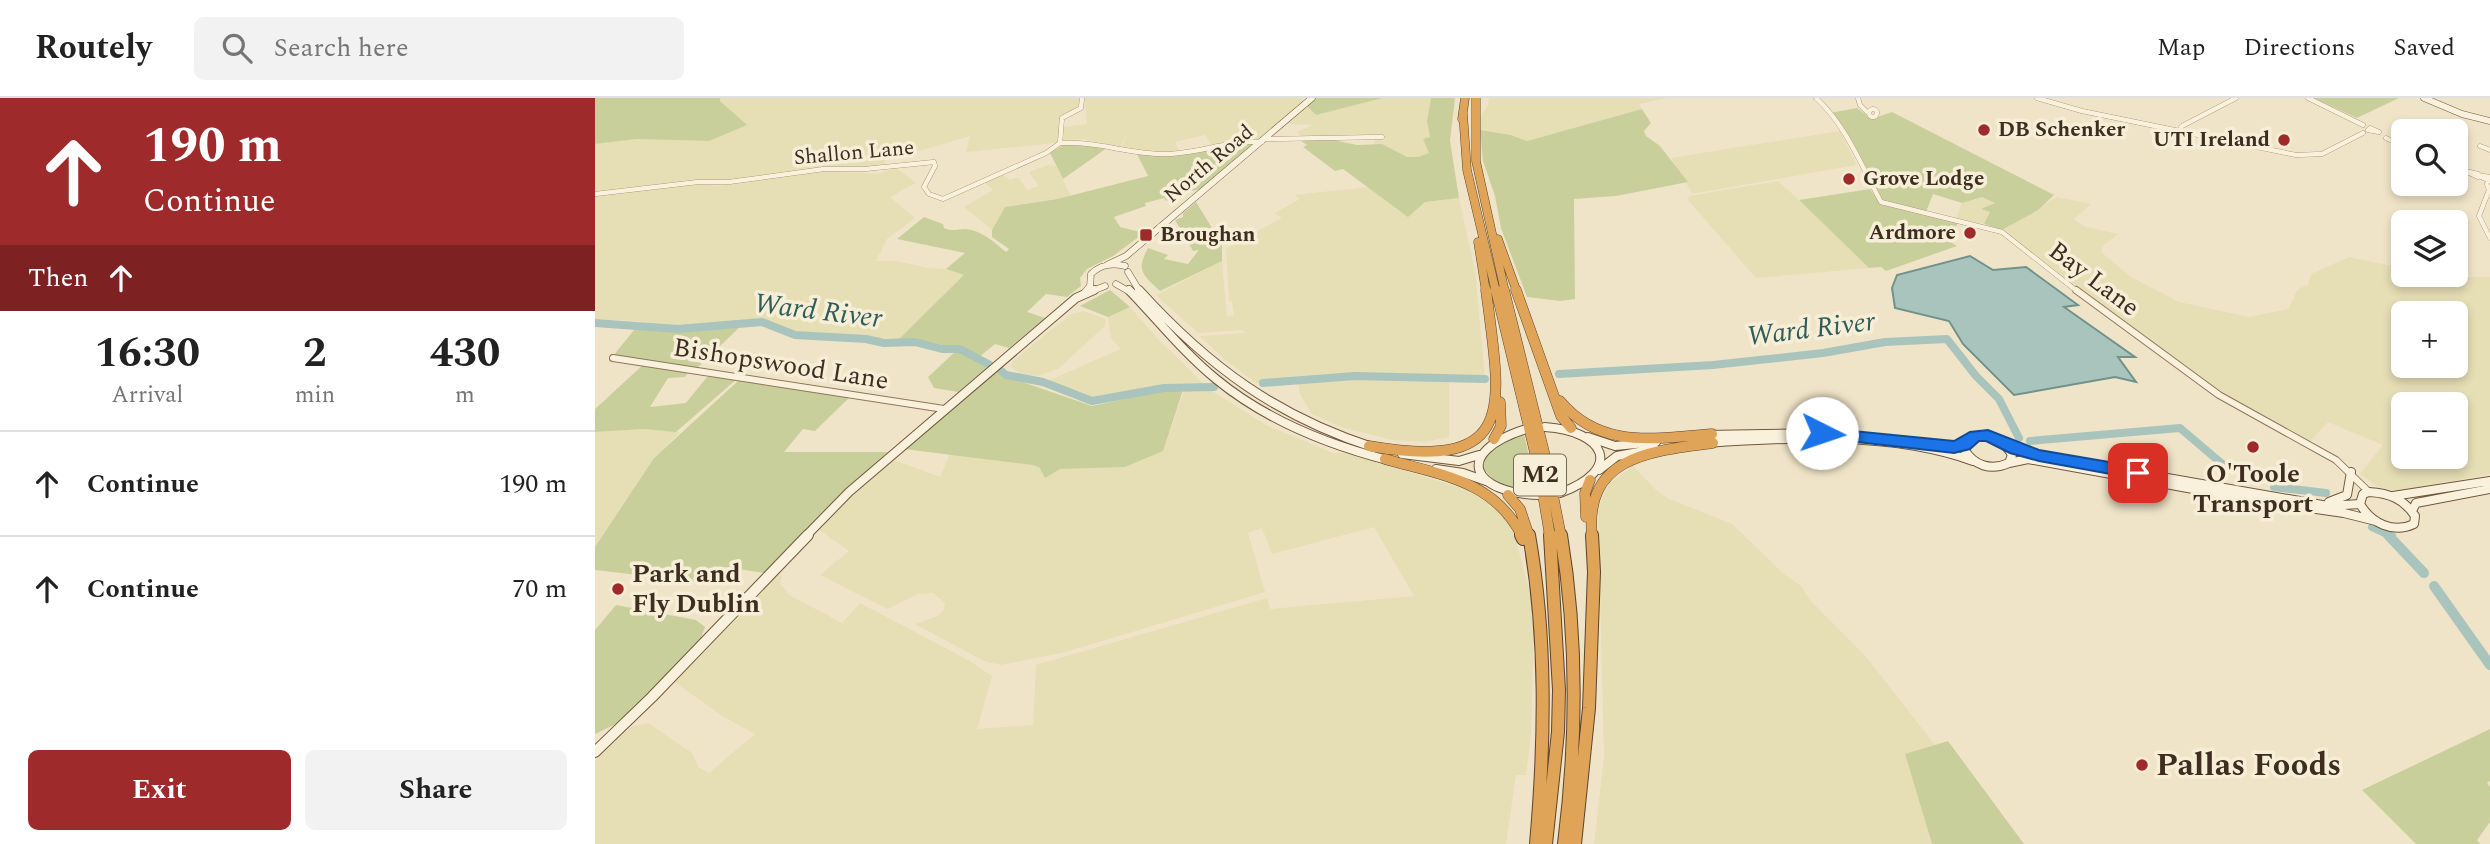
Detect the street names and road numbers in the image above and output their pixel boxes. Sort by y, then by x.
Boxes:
street label: North Road [1157,117,1261,211]
street label: Shallon Lane [793,132,915,174]
street label: Bay Lane [2040,231,2148,327]
street label: Bishopswood Lane [670,327,892,401]
road number: M2 [1514,454,1566,496]

